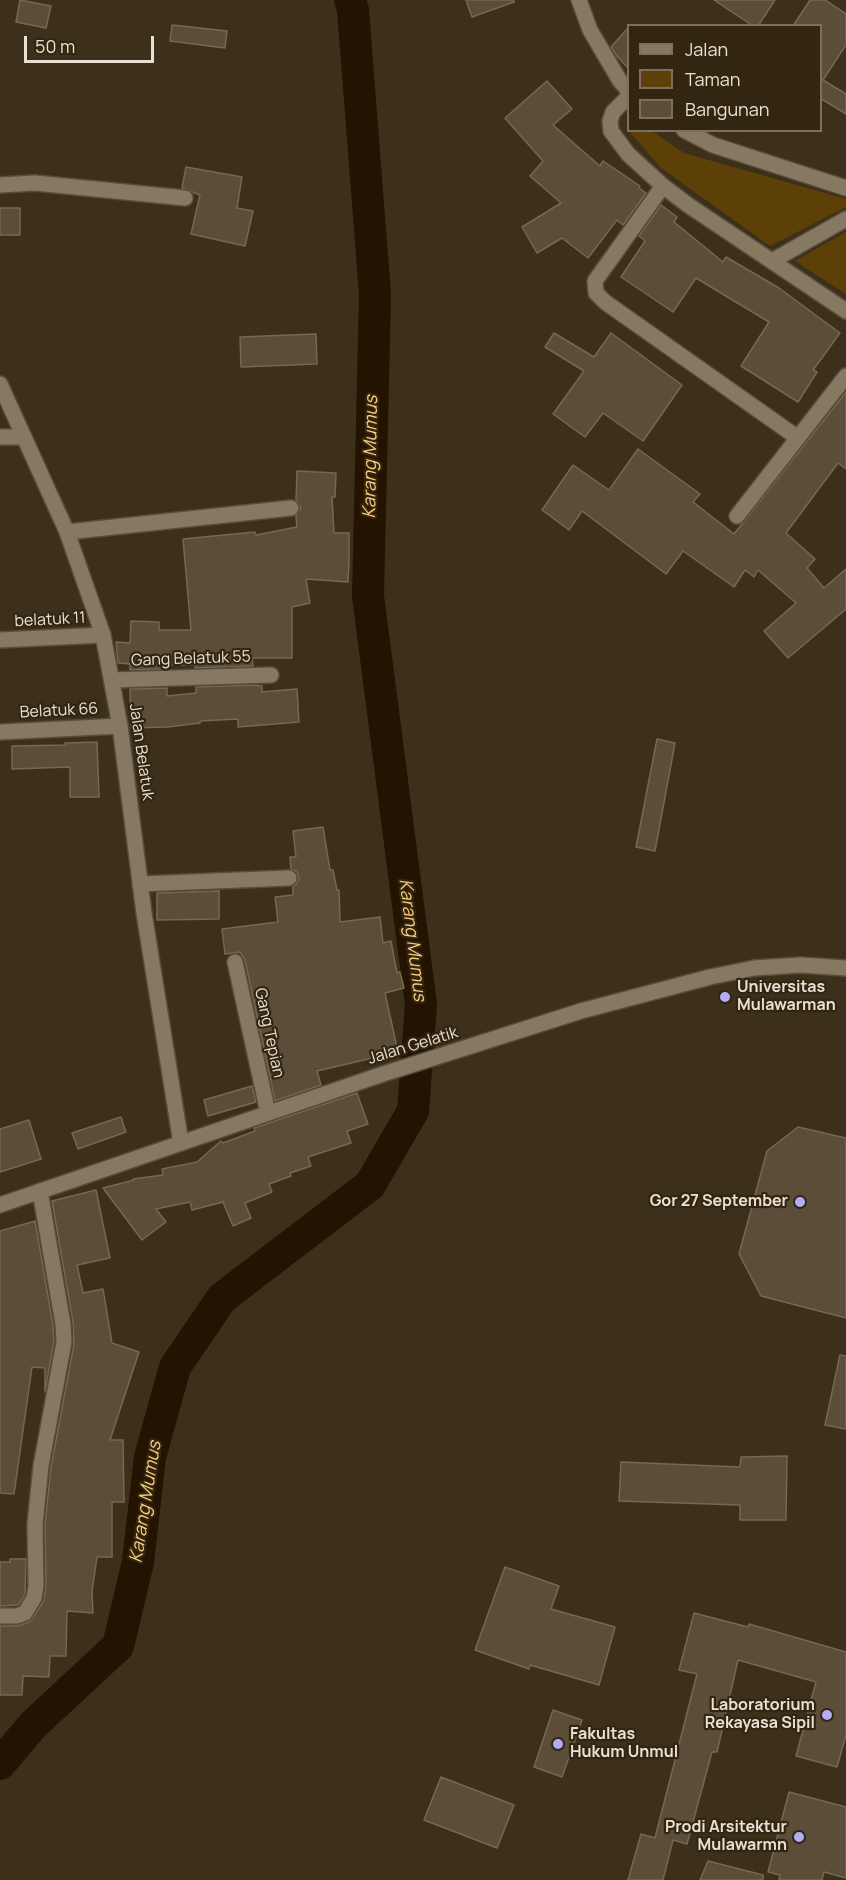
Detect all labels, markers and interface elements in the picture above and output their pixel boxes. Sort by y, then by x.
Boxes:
scale bar [27,24,158,62]
legend [627,24,822,132]
text: 50 m [35,34,75,58]
text: Jalan [685,37,728,61]
text: Taman [685,67,740,91]
text: Bangunan [685,97,769,121]
water label: Karang Mumus [359,395,383,519]
street label: belatuk 11 [14,609,86,631]
street label: Gang Belatuk 55 [131,647,251,671]
street label: Belatuk 66 [19,699,99,723]
street label: Jalan Belatuk [125,703,157,801]
water label: Karang Mumus [394,878,430,1002]
place label: Universitas Mulawarman [737,978,836,1016]
street label: Gang Tepian [250,986,288,1080]
marker: Universitas Mulawarman [718,990,732,1004]
street label: Jalan Gelatik [366,1023,460,1069]
place label: Gor 27 September [650,1192,788,1212]
marker: Gor 27 September [793,1195,807,1209]
water label: Karang Mumus [126,1440,166,1564]
place label: Laboratorium Rekayasa Sipil [705,1696,815,1734]
marker: Laboratorium Rekayasa Sipil [820,1708,834,1722]
place label: Fakultas Hukum Unmul [570,1725,678,1763]
marker: Fakultas Hukum Unmul [551,1737,565,1751]
place label: Prodi Arsitektur Mulawarmn [665,1818,787,1856]
marker: Prodi Arsitektur Mulawarmn [792,1830,806,1844]

